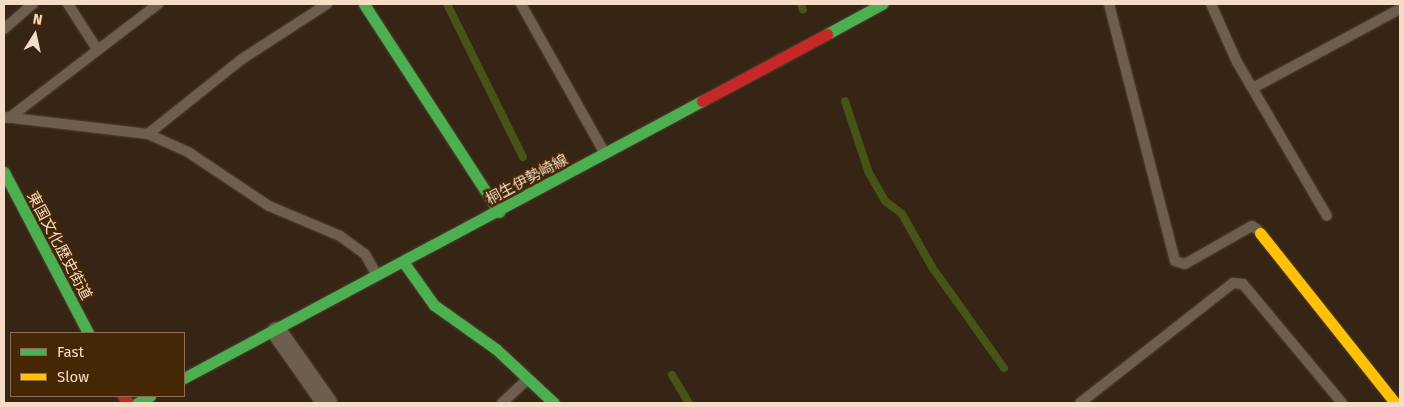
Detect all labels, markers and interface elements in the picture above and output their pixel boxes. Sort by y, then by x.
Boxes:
north arrow [10,10,60,60]
text: N [32,11,44,29]
street label: 桐生伊勢崎線 [483,151,571,209]
street label: 東国文化歴史街道 [23,189,95,303]
legend [10,332,185,397]
text: Fast [57,343,84,361]
text: Slow [57,368,89,386]

